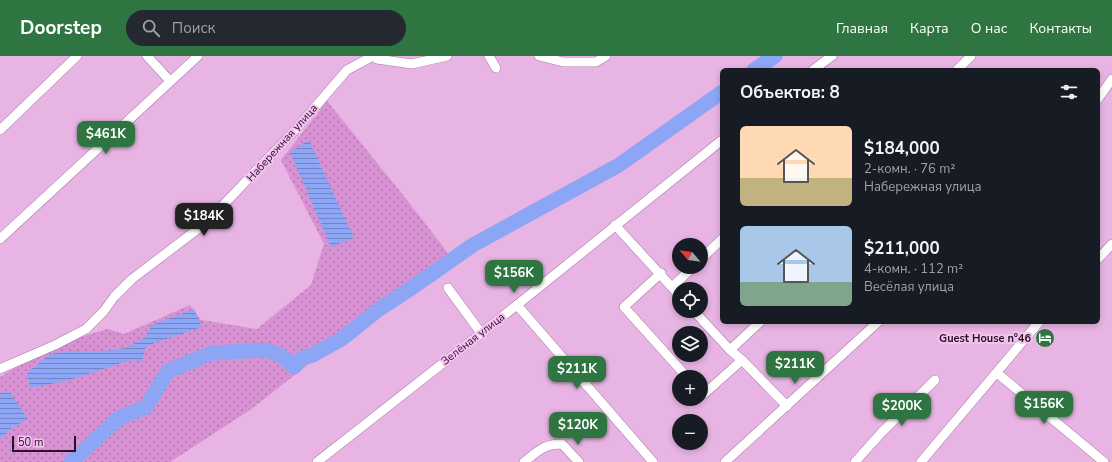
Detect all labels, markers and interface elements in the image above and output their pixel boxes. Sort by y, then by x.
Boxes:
search box [126,10,406,46]
text: Doorstep [20,15,102,41]
icon: search [140,17,162,39]
text: Поиск [172,18,215,38]
text: Главная [836,19,888,38]
text: Карта [910,19,949,38]
text: О нас [971,19,1007,38]
text: Контакты [1029,19,1092,38]
text: Объектов: 8 [740,81,840,104]
icon: filters [1058,81,1080,103]
street label: Набережная улица [243,101,321,185]
pin: $461K [78,121,134,155]
text: $461K [86,125,126,143]
text: $184,000 [864,137,940,160]
icon: home [772,142,820,190]
text: 2-комн. · 76 m² [864,160,955,178]
text: Набережная улица [864,178,982,196]
pin: $184K [176,203,232,237]
text: $184K [184,207,224,225]
text: $211,000 [864,237,940,260]
north arrow [672,238,708,274]
map controls [672,238,708,450]
icon: home [772,242,820,290]
pin: $156K [486,260,542,294]
text: 4-комн. · 112 m² [864,260,963,278]
text: $156K [494,264,534,282]
text: Весёлая улица [864,278,954,296]
button: locate [672,282,708,318]
street label: Зелёная улица [438,309,508,369]
button: layers [672,326,708,362]
hotel icon: Guest House n°46 [1034,327,1056,349]
place label: Guest House n°46 [939,331,1031,346]
pin: $211K [767,351,823,385]
text: $211K [775,355,815,373]
pin: $211K [549,356,605,390]
text: $211K [557,360,597,378]
button: + [672,370,708,406]
pin: $156K [1016,391,1072,425]
pin: $200K [874,393,930,427]
text: $156K [1024,395,1064,413]
text: $200K [882,397,922,415]
pin: $120K [550,412,606,446]
button: − [672,414,708,450]
text: $120K [558,416,598,434]
scale bar [12,434,76,453]
text: 50 m [18,435,43,450]

